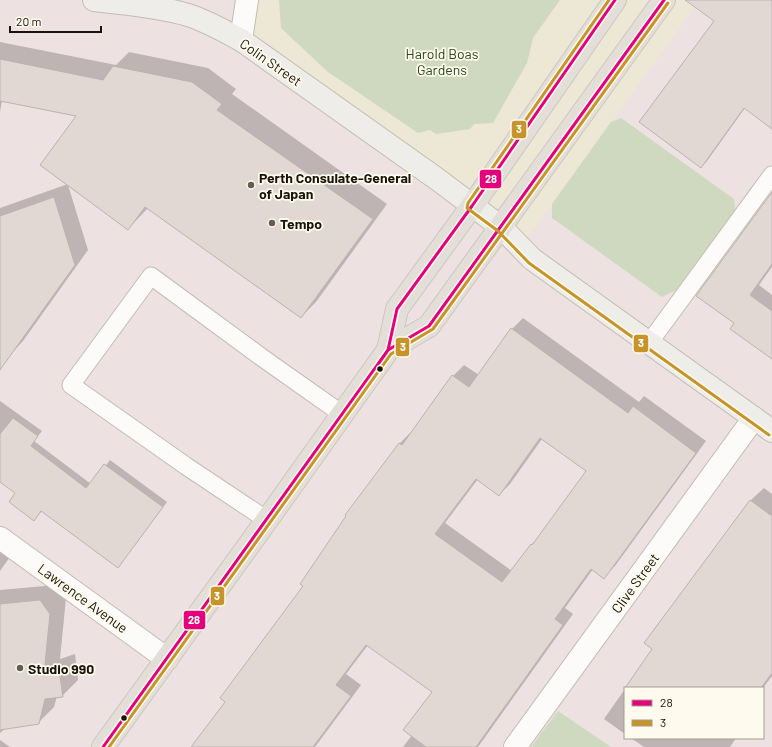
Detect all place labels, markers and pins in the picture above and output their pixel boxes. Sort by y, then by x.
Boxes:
place label: Perth Consulate-General of Japan [259,169,411,202]
marker: Perth Consulate-General of Japan [246,180,256,190]
place label: Tempo [280,215,322,232]
marker: Tempo [267,218,277,228]
unlabelled marker [375,364,385,374]
place label: Studio 990 [28,660,94,677]
marker: Studio 990 [15,663,25,673]
unlabelled marker [119,713,129,723]

